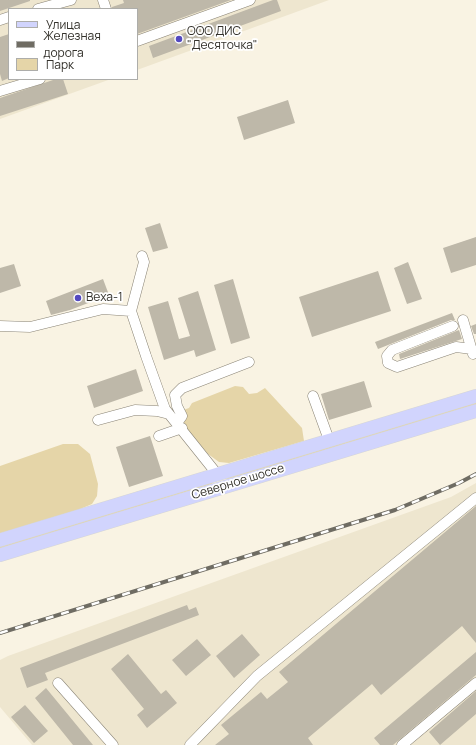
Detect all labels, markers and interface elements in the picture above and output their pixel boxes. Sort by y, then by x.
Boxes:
legend [8,8,138,80]
text: Улица [46,16,80,33]
place label: ООО ДИС "Десяточка" [187,25,257,53]
text: Железная дорога [43,27,101,61]
marker: ООО ДИС "Десяточка" [174,34,184,44]
text: Парк [46,56,74,73]
place label: Веха-1 [86,291,123,305]
marker: Веха-1 [73,293,83,303]
street label: Северное шоссе [190,461,286,503]

